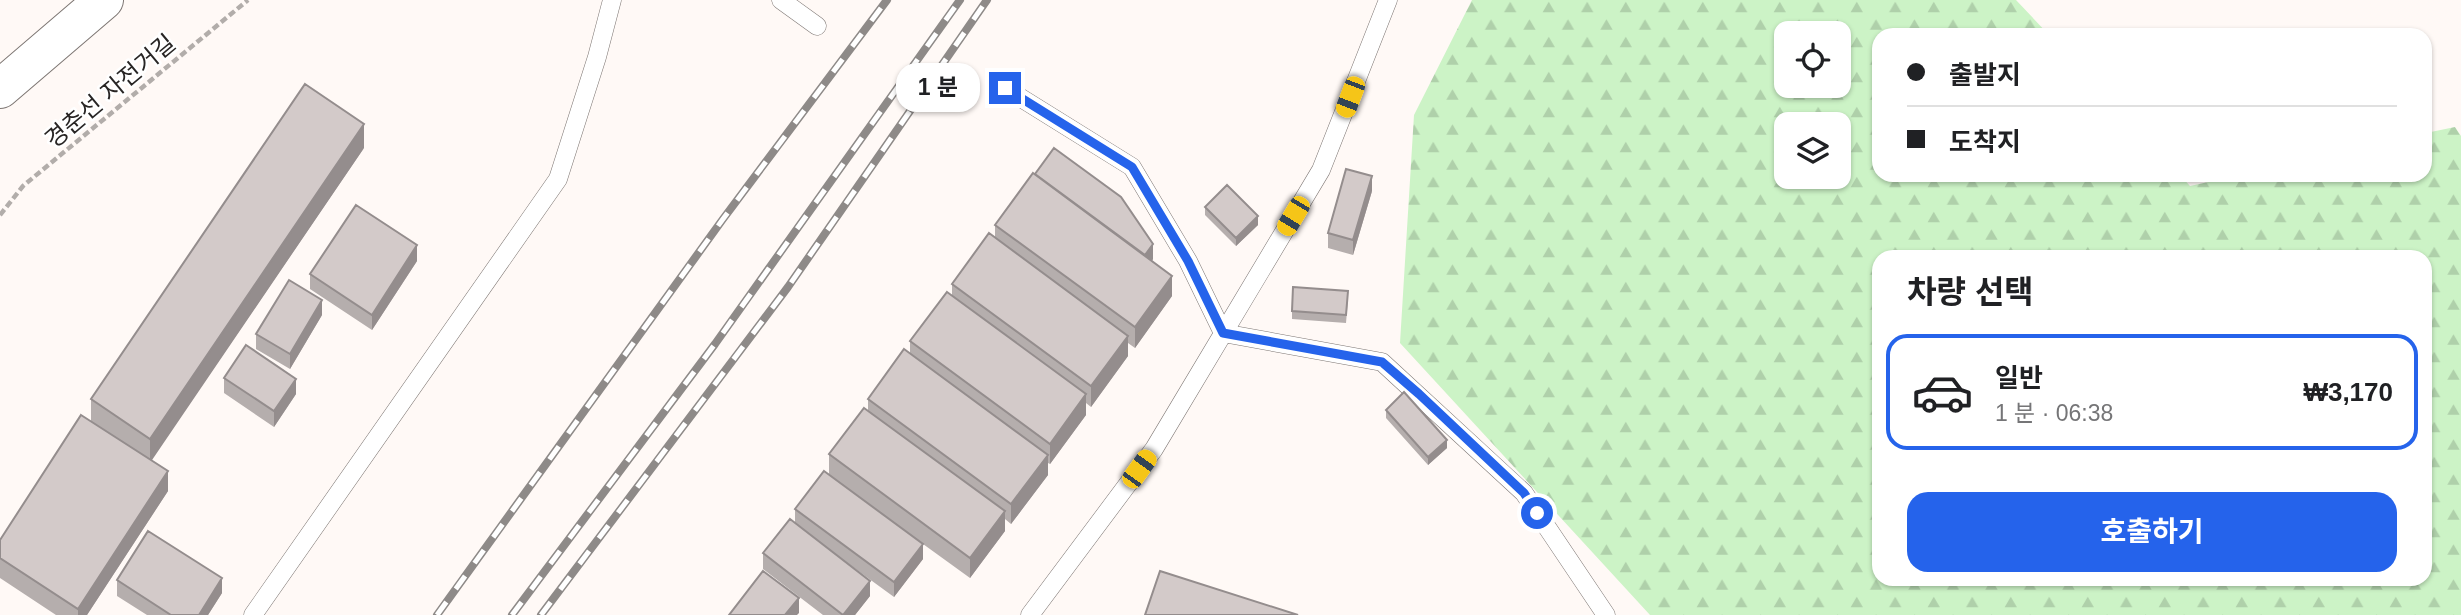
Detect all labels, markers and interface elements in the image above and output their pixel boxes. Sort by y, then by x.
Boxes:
map controls [1774,21,1851,189]
button: locate [1774,21,1851,98]
street label: 경춘선 자전거길 [40,29,180,153]
text: 출발지 [1949,60,2021,90]
callout: 1 분 [897,64,981,112]
route end [989,72,1021,104]
text: 1 분 [918,74,958,100]
car [1333,74,1368,120]
button: layers [1774,112,1851,189]
text: 도착지 [1949,127,2021,157]
car [1274,193,1313,239]
text: 차량 선택 [1907,274,2034,310]
icon: car [1911,361,1974,424]
text: 일반 [1995,363,2043,393]
text: ₩3,170 [2303,377,2393,407]
text: 1 분 · 06:38 [1995,400,2113,426]
car [1119,446,1160,492]
button: 호출하기 [1907,492,2397,572]
route start [1521,497,1553,529]

